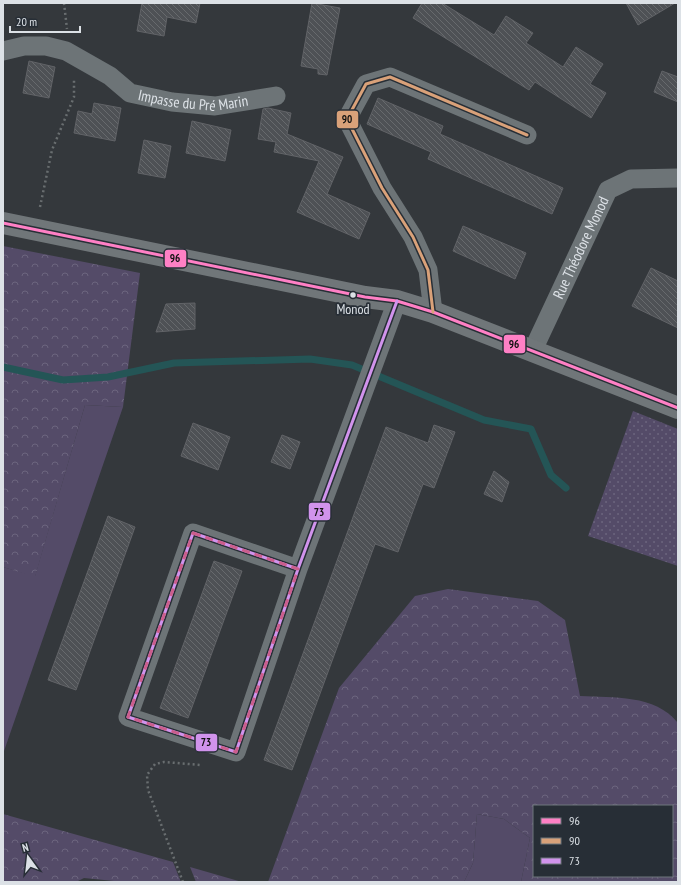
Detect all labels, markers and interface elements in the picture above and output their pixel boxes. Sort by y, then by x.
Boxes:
scale bar [10,8,80,34]
text: 20 m [16,14,37,29]
street label: Impasse du Pré Marin [136,85,249,115]
line badge: 90 [336,110,359,129]
text: 90 [342,112,352,126]
street label: Rue Théodore Monod [548,193,613,302]
line badge: 96 [164,249,187,268]
text: 96 [170,251,180,265]
marker: Monod [348,290,358,300]
place label: Monod [336,300,370,318]
line badge: 96 [503,334,526,354]
text: 96 [509,337,519,351]
line badge: 73 [308,502,331,521]
text: 73 [314,505,324,519]
line badge: 73 [195,733,218,752]
text: 73 [201,735,211,749]
legend [533,805,673,877]
text: 96 [569,813,580,828]
text: 90 [569,833,580,848]
north arrow [8,837,48,877]
text: N [21,840,30,855]
text: 73 [569,853,580,868]

